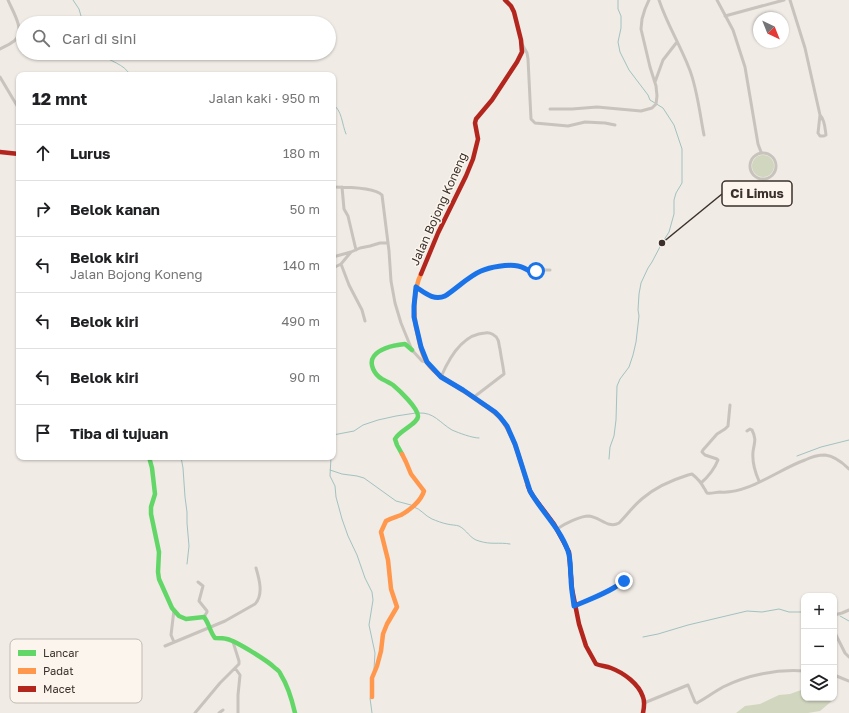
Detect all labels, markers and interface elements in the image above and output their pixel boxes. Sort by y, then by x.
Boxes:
north arrow [753,12,789,48]
search box [16,16,336,60]
icon: search [30,27,52,49]
text: Cari di sini [62,29,137,47]
text: 12 mnt [32,88,87,109]
text: Jalan kaki · 950 m [209,90,320,106]
icon: ahead [32,142,54,164]
text: Lurus [70,144,111,162]
text: 180 m [283,145,320,161]
street label: Jalan Bojong Koneng [407,150,470,268]
callout: Ci Limus [722,181,792,206]
text: Ci Limus [730,185,784,201]
icon: right [32,198,54,220]
text: Belok kanan [70,200,160,218]
text: 50 m [290,201,320,217]
text: Belok kiri [70,248,139,266]
icon: left [32,254,54,276]
text: 140 m [283,257,320,273]
route start [527,262,545,280]
text: Jalan Bojong Koneng [70,266,202,282]
icon: left [32,310,54,332]
text: Belok kiri [70,312,139,330]
text: 490 m [281,313,320,329]
icon: left [32,366,54,388]
text: Belok kiri [70,368,139,386]
text: 90 m [289,369,320,385]
icon: arrive [32,422,54,444]
text: Tiba di tujuan [70,424,168,442]
route end [615,572,633,590]
map controls [801,593,837,701]
button: + [801,593,837,629]
button: − [801,629,837,665]
legend [10,639,142,703]
text: Lancar [43,646,80,659]
text: Padat [43,664,74,677]
button: layers [801,665,837,701]
text: Macet [43,682,75,695]

